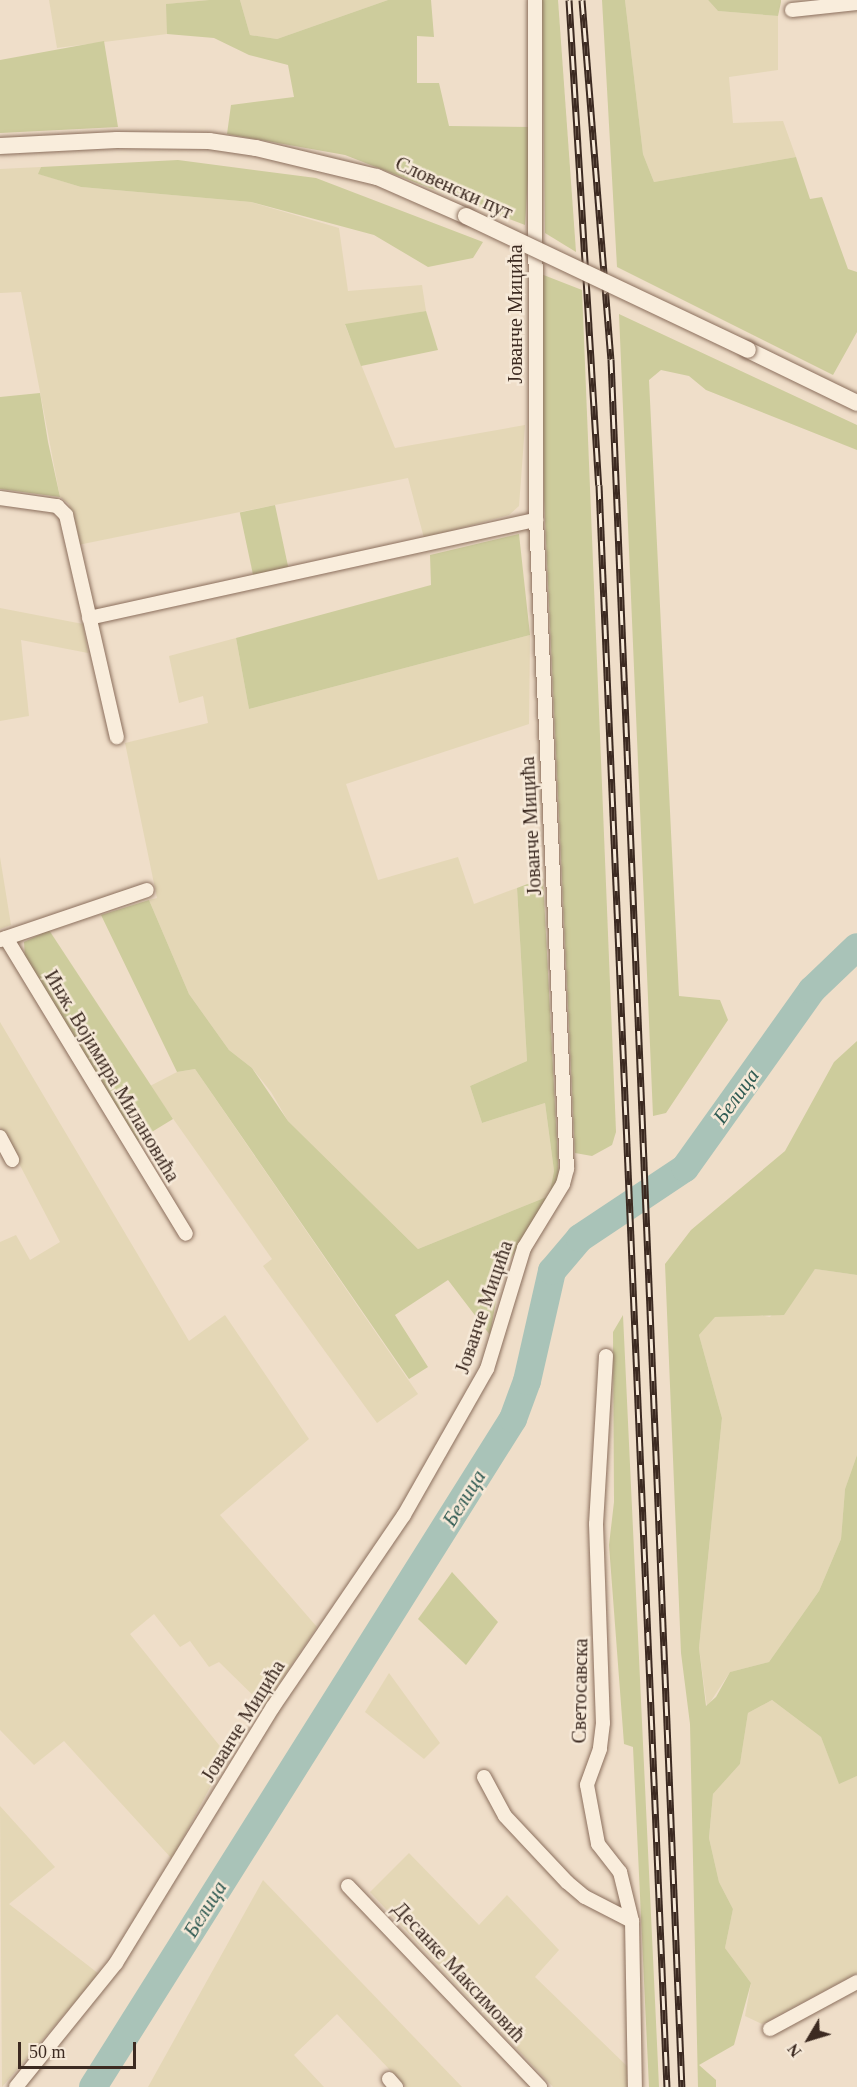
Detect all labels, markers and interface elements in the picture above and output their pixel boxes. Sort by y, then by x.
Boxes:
street label: Словенски пут [392,151,516,225]
street label: Јованче Мицића [503,244,527,384]
street label: Јованче Мицића [515,756,547,896]
street label: Инж. Војимира Милановића [39,966,185,1186]
water label: Белица [708,1063,764,1129]
street label: Јованче Мицића [450,1237,518,1377]
water label: Белица [437,1465,491,1531]
street label: Светосавска [567,1638,593,1744]
street label: Јованче Мицића [196,1656,290,1786]
water label: Белица [178,1876,232,1942]
street label: Десанке Максимовић [388,1897,530,2047]
north arrow [779,2009,839,2069]
scale bar [21,2030,140,2068]
text: N [784,2041,805,2060]
text: 50 m [29,2042,66,2062]

